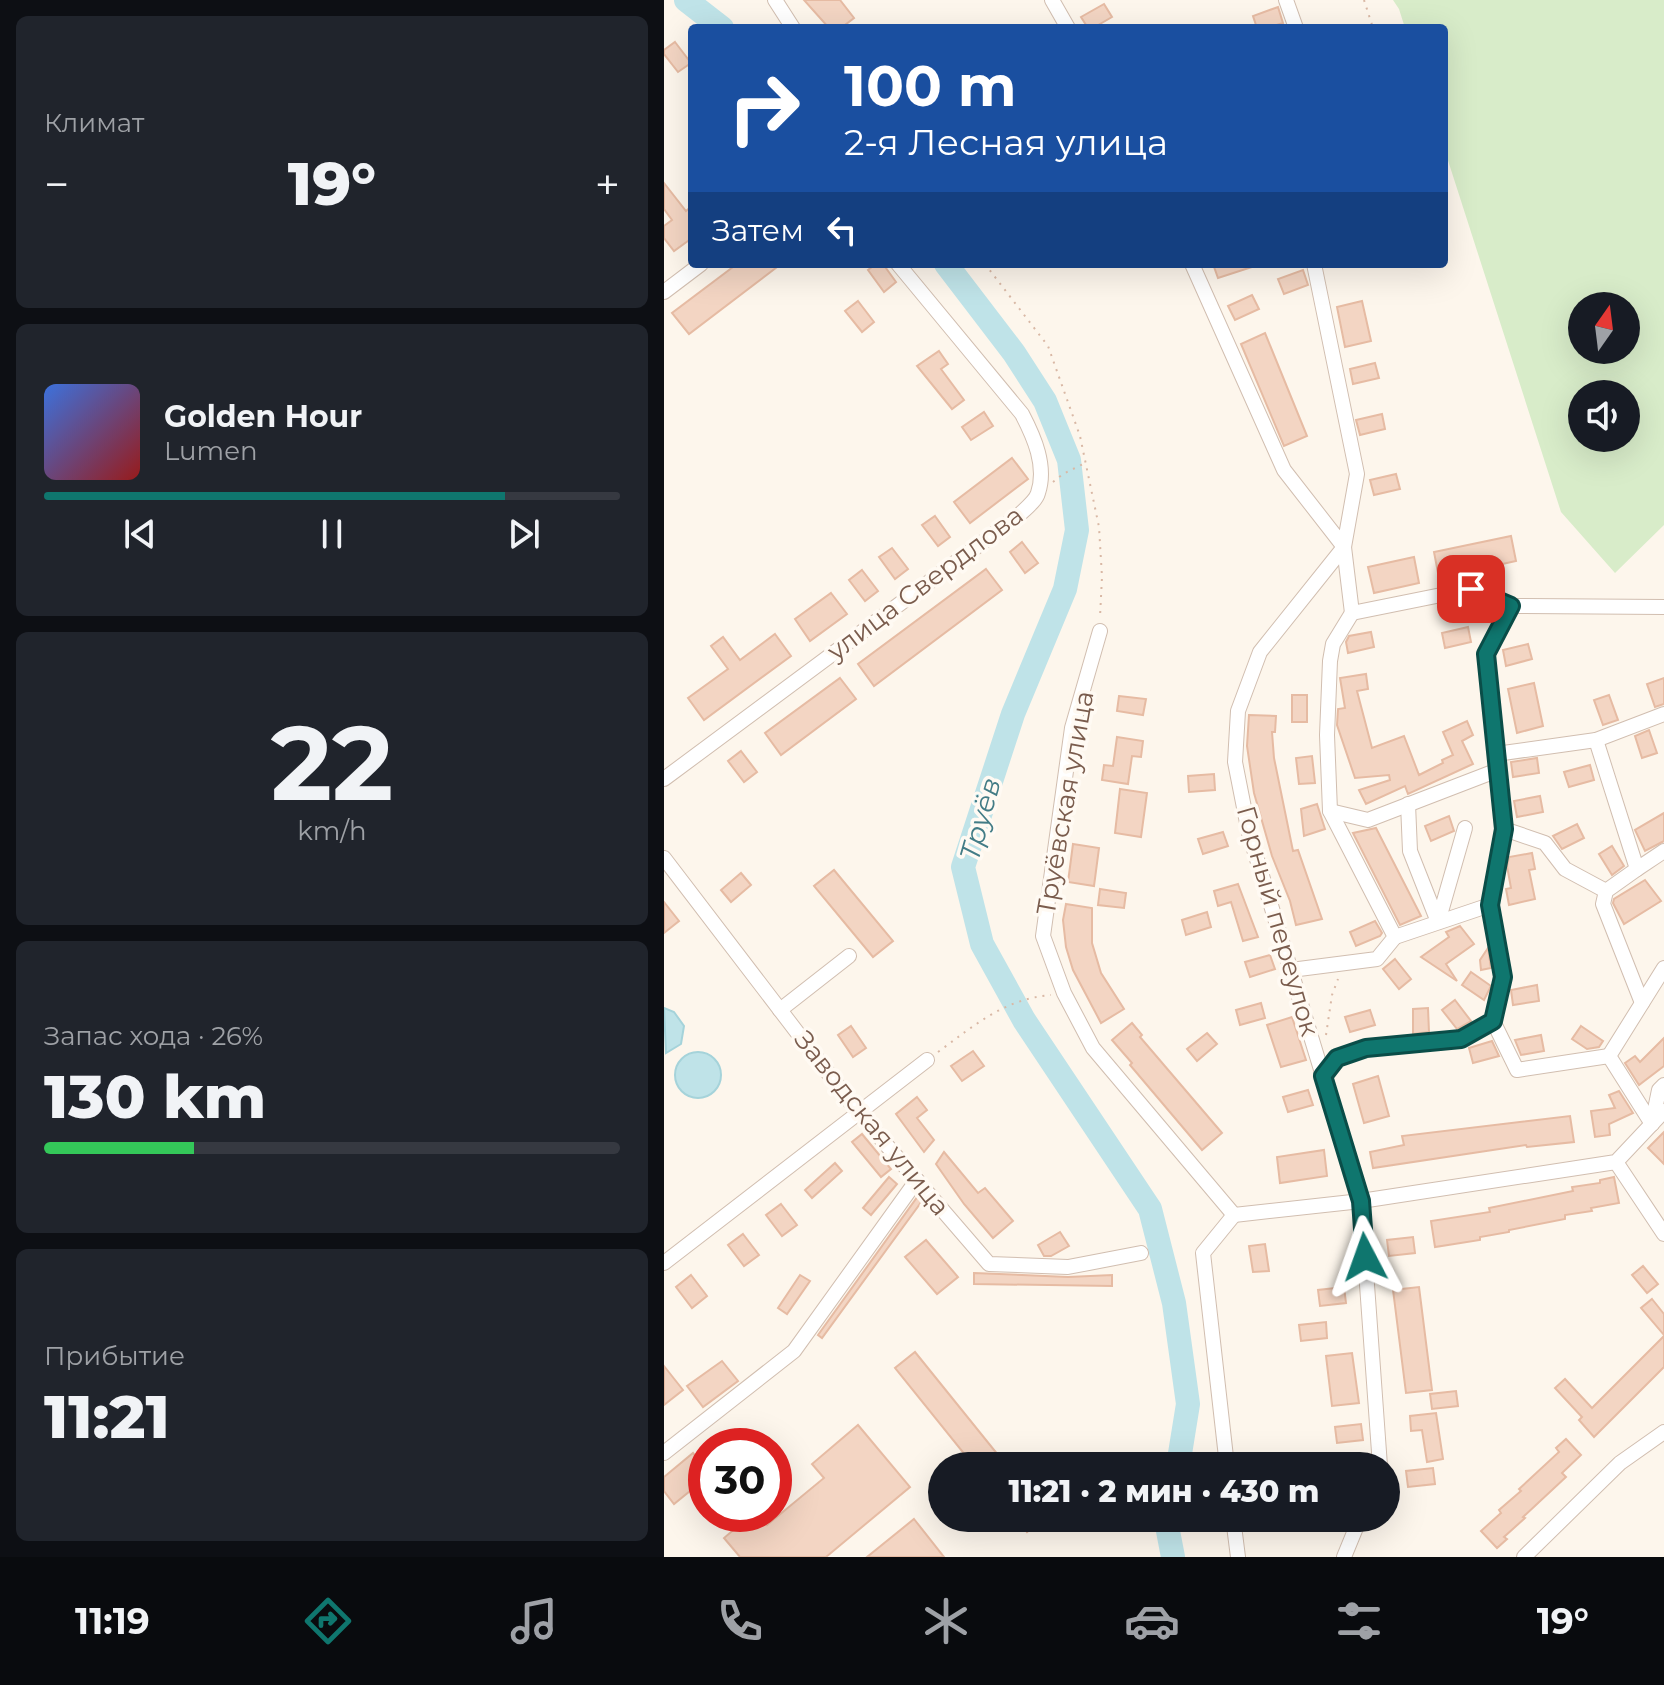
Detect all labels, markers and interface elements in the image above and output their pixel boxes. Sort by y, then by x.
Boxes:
text: 100 m [844,52,1017,120]
icon: right [712,56,816,160]
text: Климат [44,107,144,139]
text: 2-я Лесная улица [844,120,1168,164]
text: 19° [288,147,376,220]
text: − [44,157,69,211]
text: + [595,157,620,211]
icon: left [820,208,864,252]
text: Затем [712,212,804,249]
north arrow [1568,292,1640,364]
map controls [1568,292,1640,452]
button: sound [1568,380,1640,452]
text: Golden Hour [164,398,362,435]
text: Lumen [164,435,257,467]
street label: улица Свердлова [820,499,1029,668]
icon: previous [118,512,162,556]
icon: pause [310,512,354,556]
icon: next [502,512,546,556]
pin [1437,555,1505,623]
icon: arrive [1449,567,1493,611]
street label: Труёвская улица [1030,689,1100,917]
text: 22 [271,699,393,826]
water label: Труёв [952,774,1008,864]
street label: Горный переулок [1230,802,1326,1040]
text: km/h [297,815,367,847]
text: Запас хода · 26% [44,1020,263,1052]
street label: Заводская улица [788,1024,956,1222]
text: 130 km [44,1060,266,1133]
position arrow [1323,1215,1407,1299]
text: Прибытие [44,1340,185,1372]
text: 11:21 [44,1380,170,1453]
speed limit sign: 30 [688,1428,792,1532]
text: 11:21 · 2 мин · 430 m [1009,1473,1319,1510]
icon: directions [300,1593,356,1649]
icon: music [506,1593,562,1649]
icon: phone [712,1593,768,1649]
icon: climate [918,1593,974,1649]
icon: car [1124,1593,1180,1649]
icon: filters [1331,1593,1387,1649]
text: 11:19 [75,1599,150,1643]
text: 19° [1537,1599,1589,1643]

